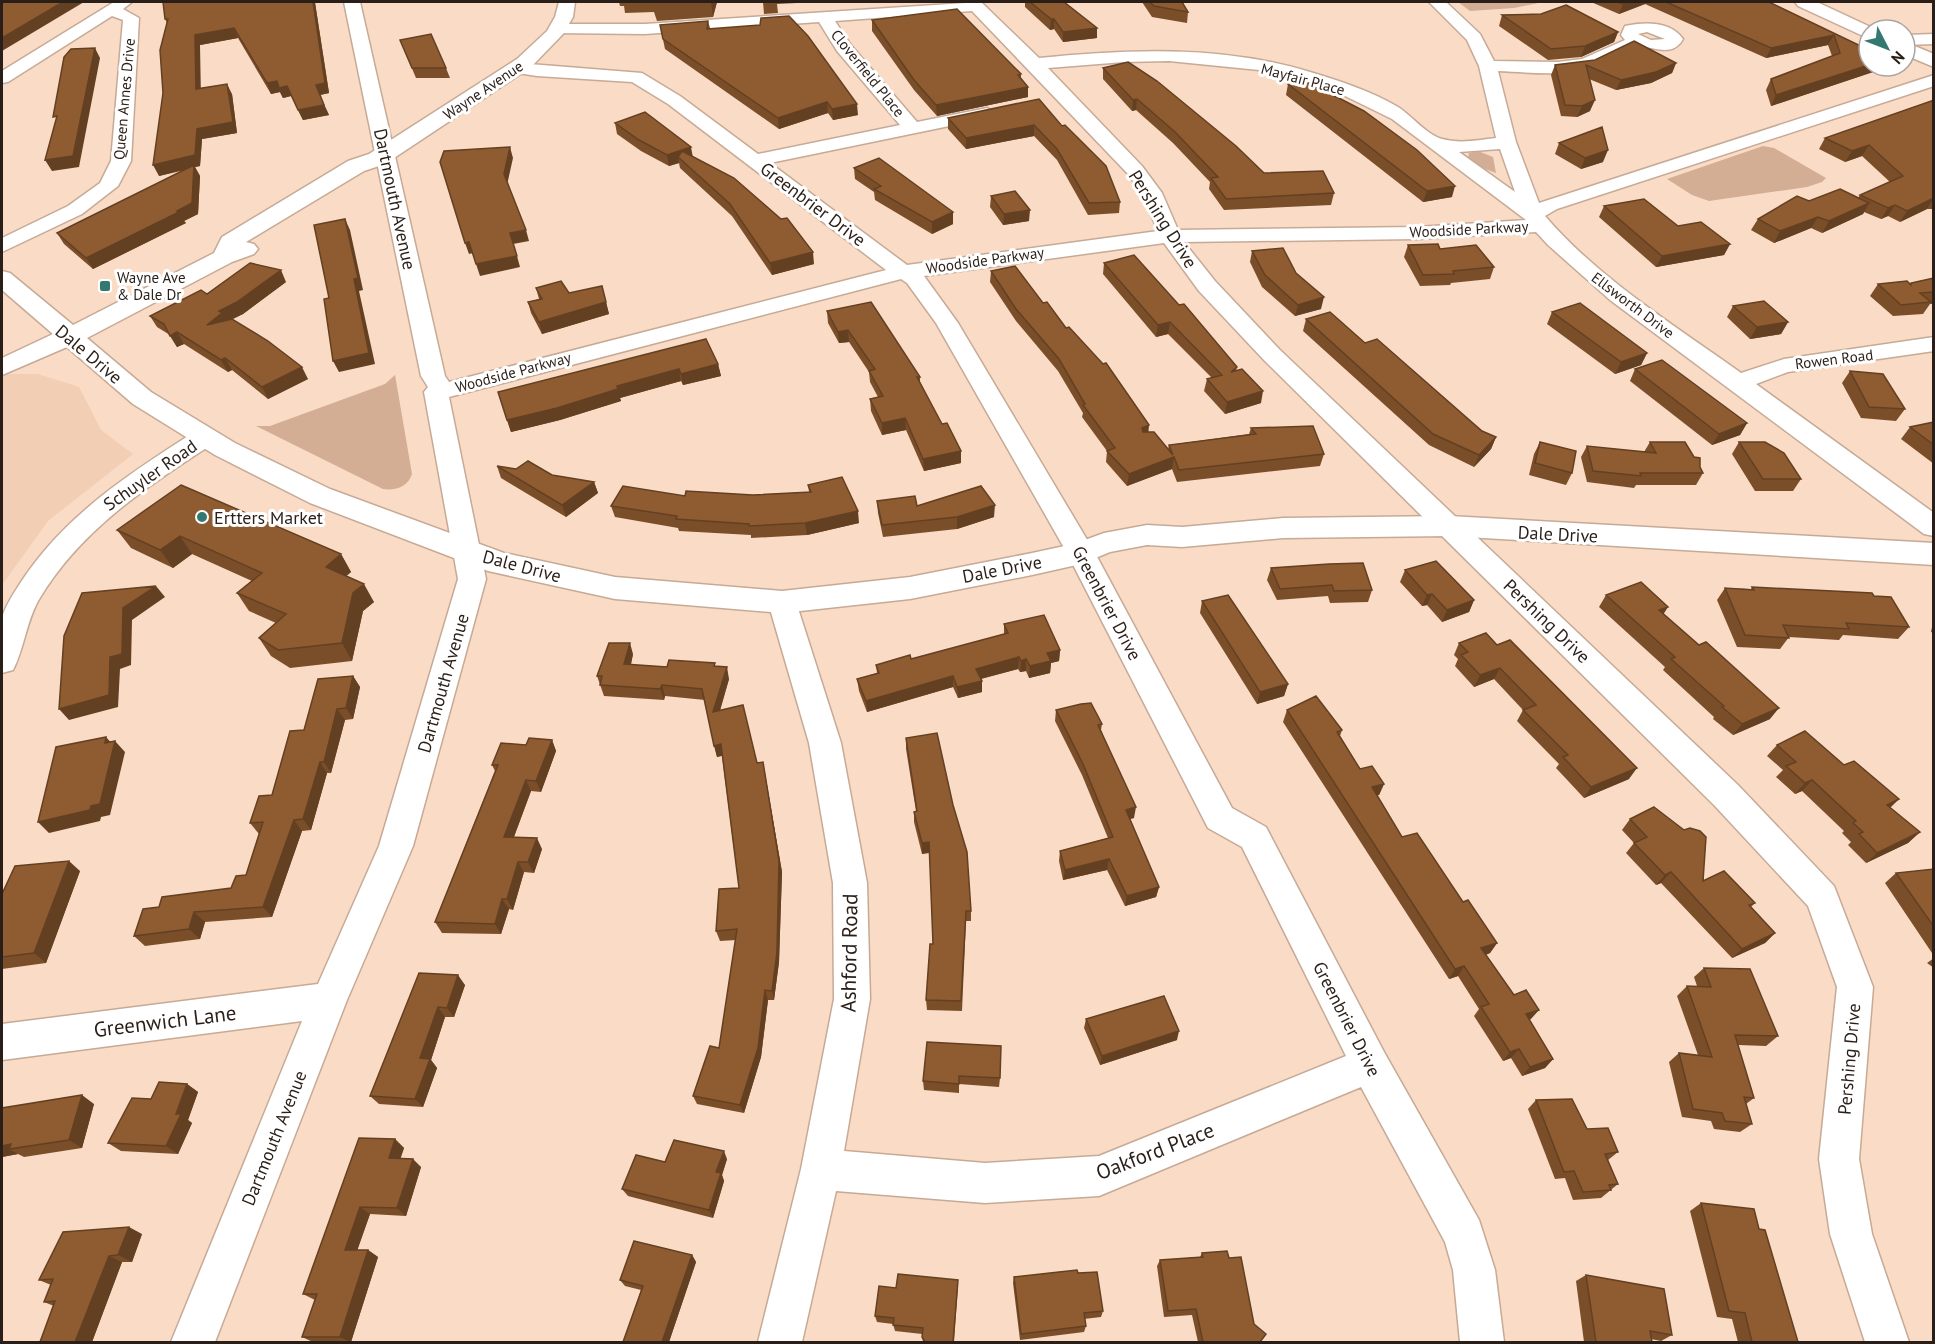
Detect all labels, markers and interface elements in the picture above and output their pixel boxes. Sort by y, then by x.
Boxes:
north arrow [1857,18,1917,78]
street label: Cloverfield Place [827,25,909,121]
street label: Queen Annes Drive [109,37,139,161]
text: N [1887,47,1909,69]
street label: Wayne Avenue [439,56,527,124]
street label: Mayfair Place [1259,59,1347,99]
street label: Dartmouth Avenue [369,126,421,272]
street label: Greenbrier Drive [756,157,870,251]
street label: Pershing Drive [1124,166,1202,272]
street label: Woodside Parkway [1409,216,1529,242]
street label: Woodside Parkway [925,242,1045,278]
place label: Wayne Ave & Dale Dr [117,268,186,304]
street label: Ellsworth Drive [1588,268,1678,342]
marker: Wayne Ave & Dale Dr [98,279,112,293]
street label: Dale Drive [51,319,127,389]
street label: Rowen Road [1794,345,1874,373]
street label: Woodside Parkway [453,347,573,397]
street label: Schuyler Road [99,434,201,516]
place label: Ertters Market [214,506,323,529]
marker: Ertters Market [195,510,209,524]
street label: Dale Drive [1517,520,1599,548]
street label: Greenbrier Drive [1067,542,1147,664]
street label: Dale Drive [480,545,564,587]
street label: Dale Drive [960,550,1044,588]
street label: Pershing Drive [1499,574,1595,668]
street label: Dartmouth Avenue [412,611,474,755]
street label: Ashford Road [834,893,864,1013]
street label: Greenbrier Drive [1308,958,1386,1080]
street label: Greenwich Lane [92,999,238,1043]
street label: Pershing Drive [1833,1002,1865,1116]
street label: Dartmouth Avenue [236,1067,312,1209]
street label: Oakford Place [1092,1116,1218,1186]

